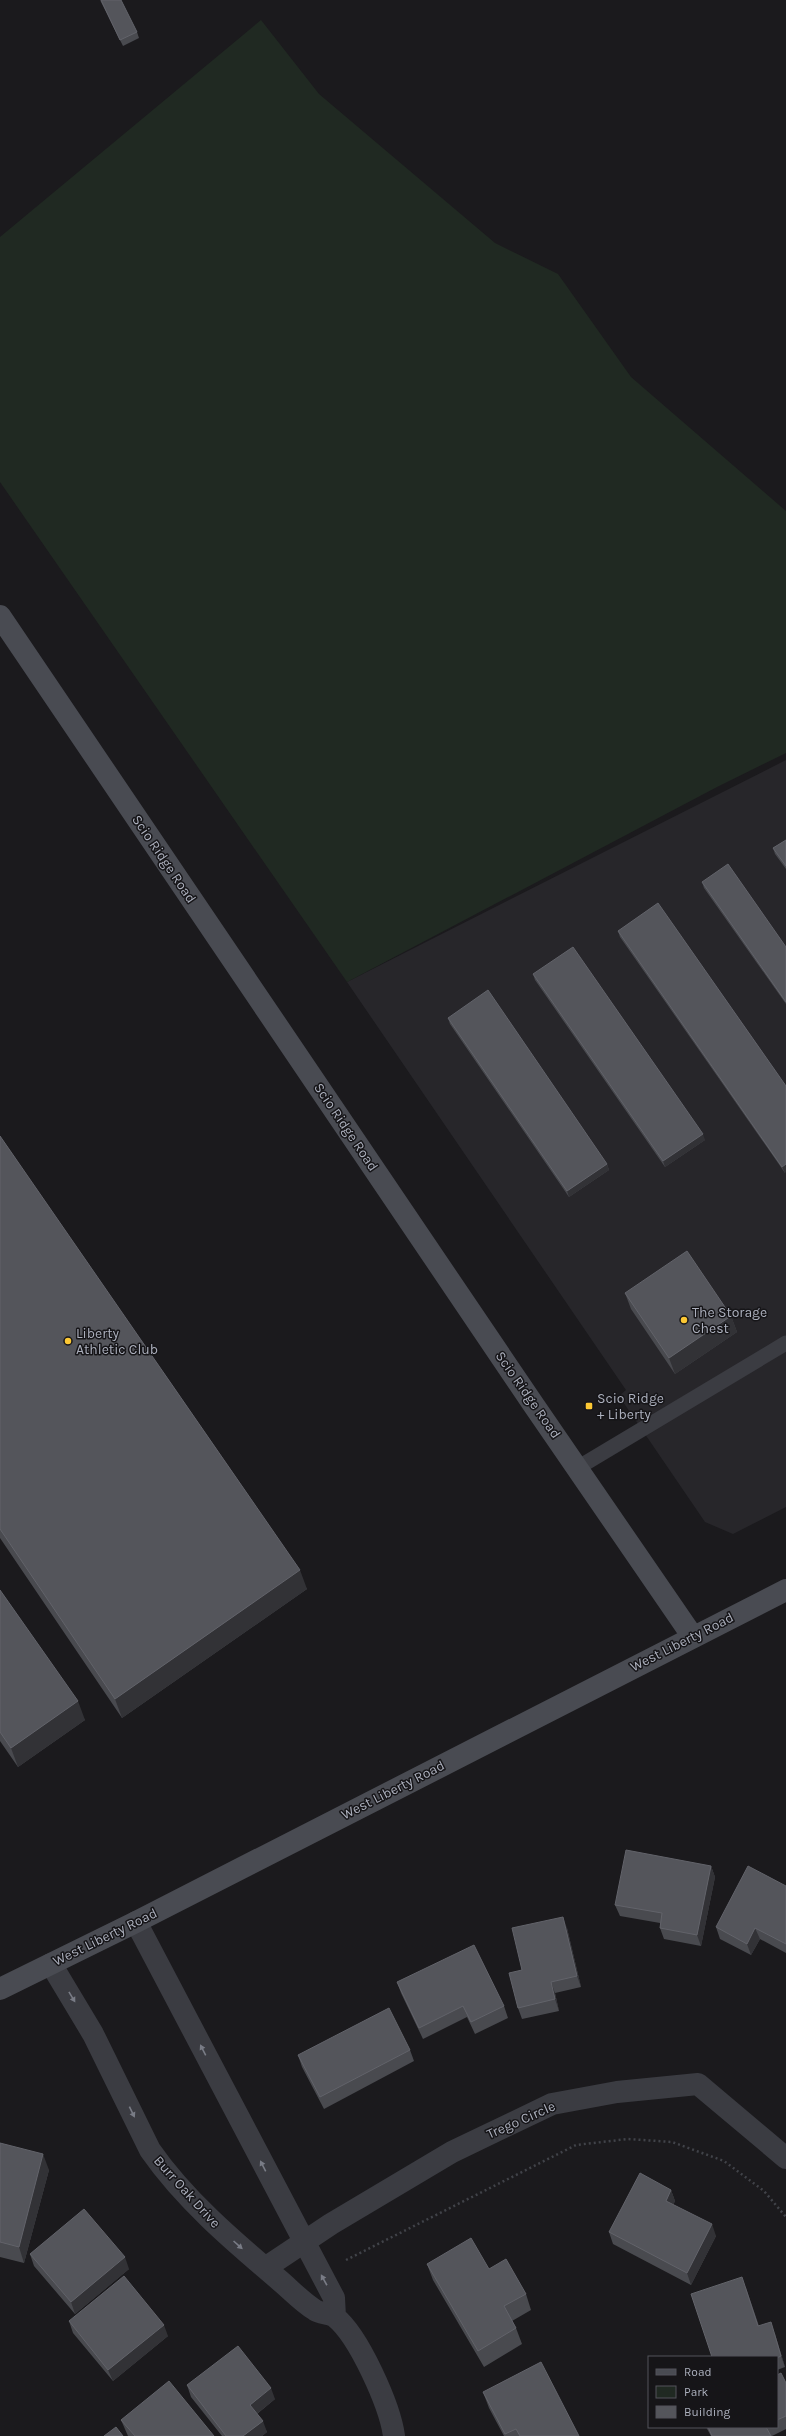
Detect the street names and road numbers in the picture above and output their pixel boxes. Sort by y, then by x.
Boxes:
street label: Scio Ridge Road [128,812,200,906]
street label: Scio Ridge Road [310,1080,382,1174]
street label: Scio Ridge Road [492,1348,564,1442]
street label: West Liberty Road [627,1609,737,1675]
street label: West Liberty Road [338,1757,448,1823]
street label: West Liberty Road [50,1904,160,1970]
street label: Trego Circle [484,2097,558,2143]
street label: Burr Oak Drive [150,2152,224,2232]

